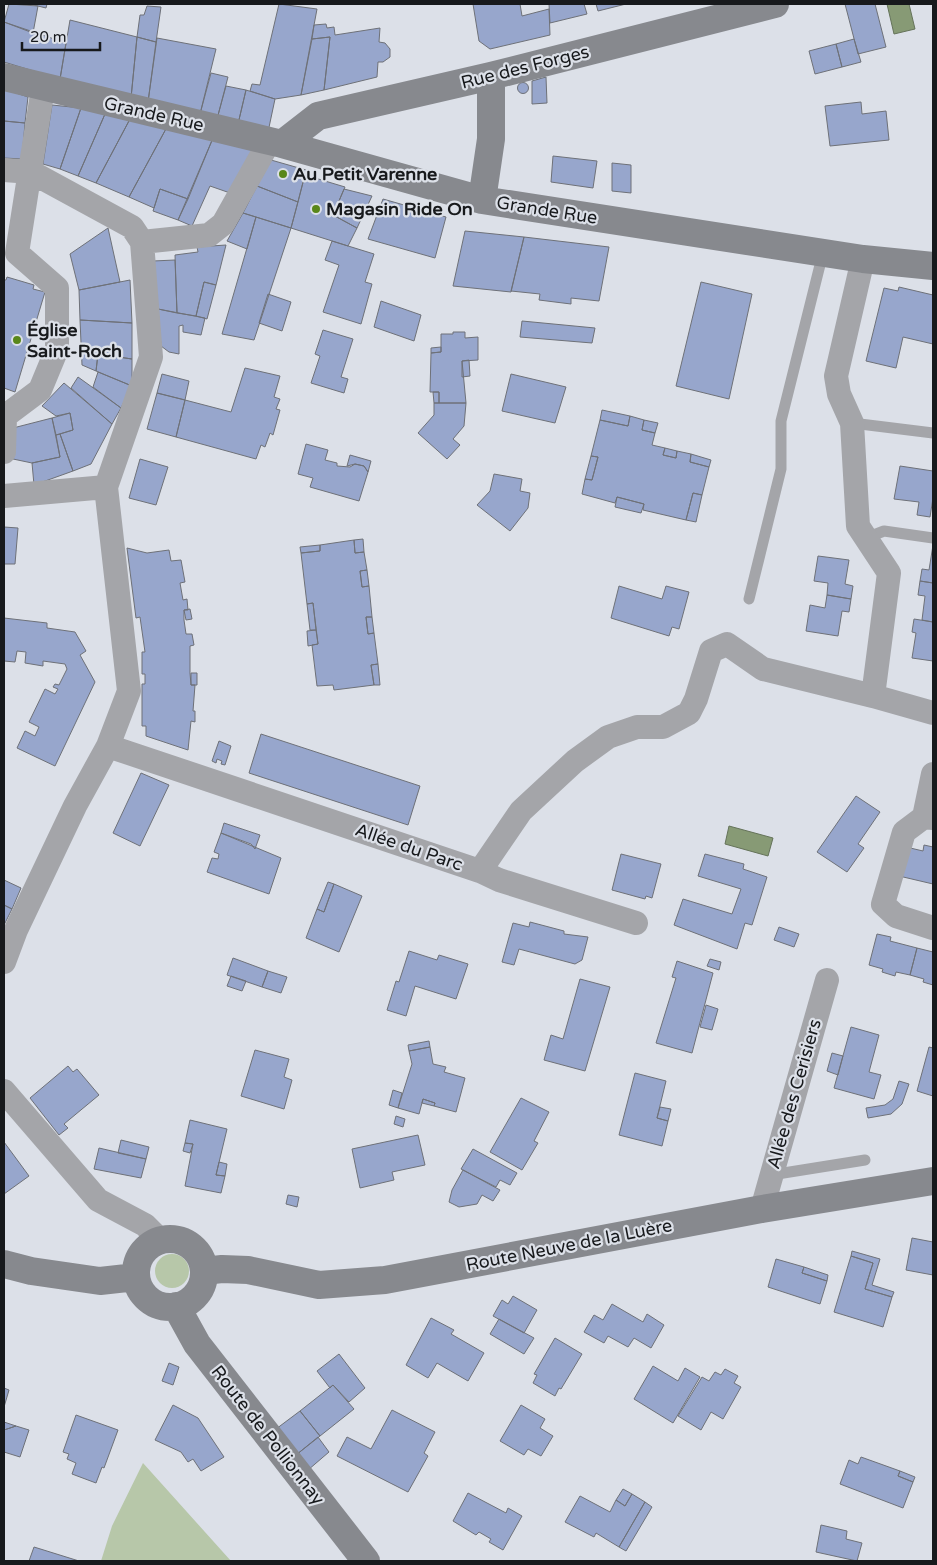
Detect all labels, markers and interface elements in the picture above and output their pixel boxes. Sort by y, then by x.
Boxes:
scale bar [22,20,100,52]
text: 20 m [30,28,67,46]
street label: Rue des Forges [459,40,591,94]
street label: Grande Rue [102,92,206,136]
place label: Au Petit Varenne [293,163,437,185]
marker: Au Petit Varenne [277,168,289,180]
street label: Grande Rue [495,191,599,229]
place label: Magasin Ride On [326,198,473,220]
marker: Magasin Ride On [310,203,322,215]
place label: Église Saint-Roch [27,319,122,362]
marker: Église Saint-Roch [11,334,23,346]
street label: Allée du Parc [352,818,466,876]
street label: Allée des Cerisiers [762,1017,826,1171]
street label: Route Neuve de la Luère [464,1214,674,1276]
street label: Route de Pollionnay [207,1361,330,1510]

